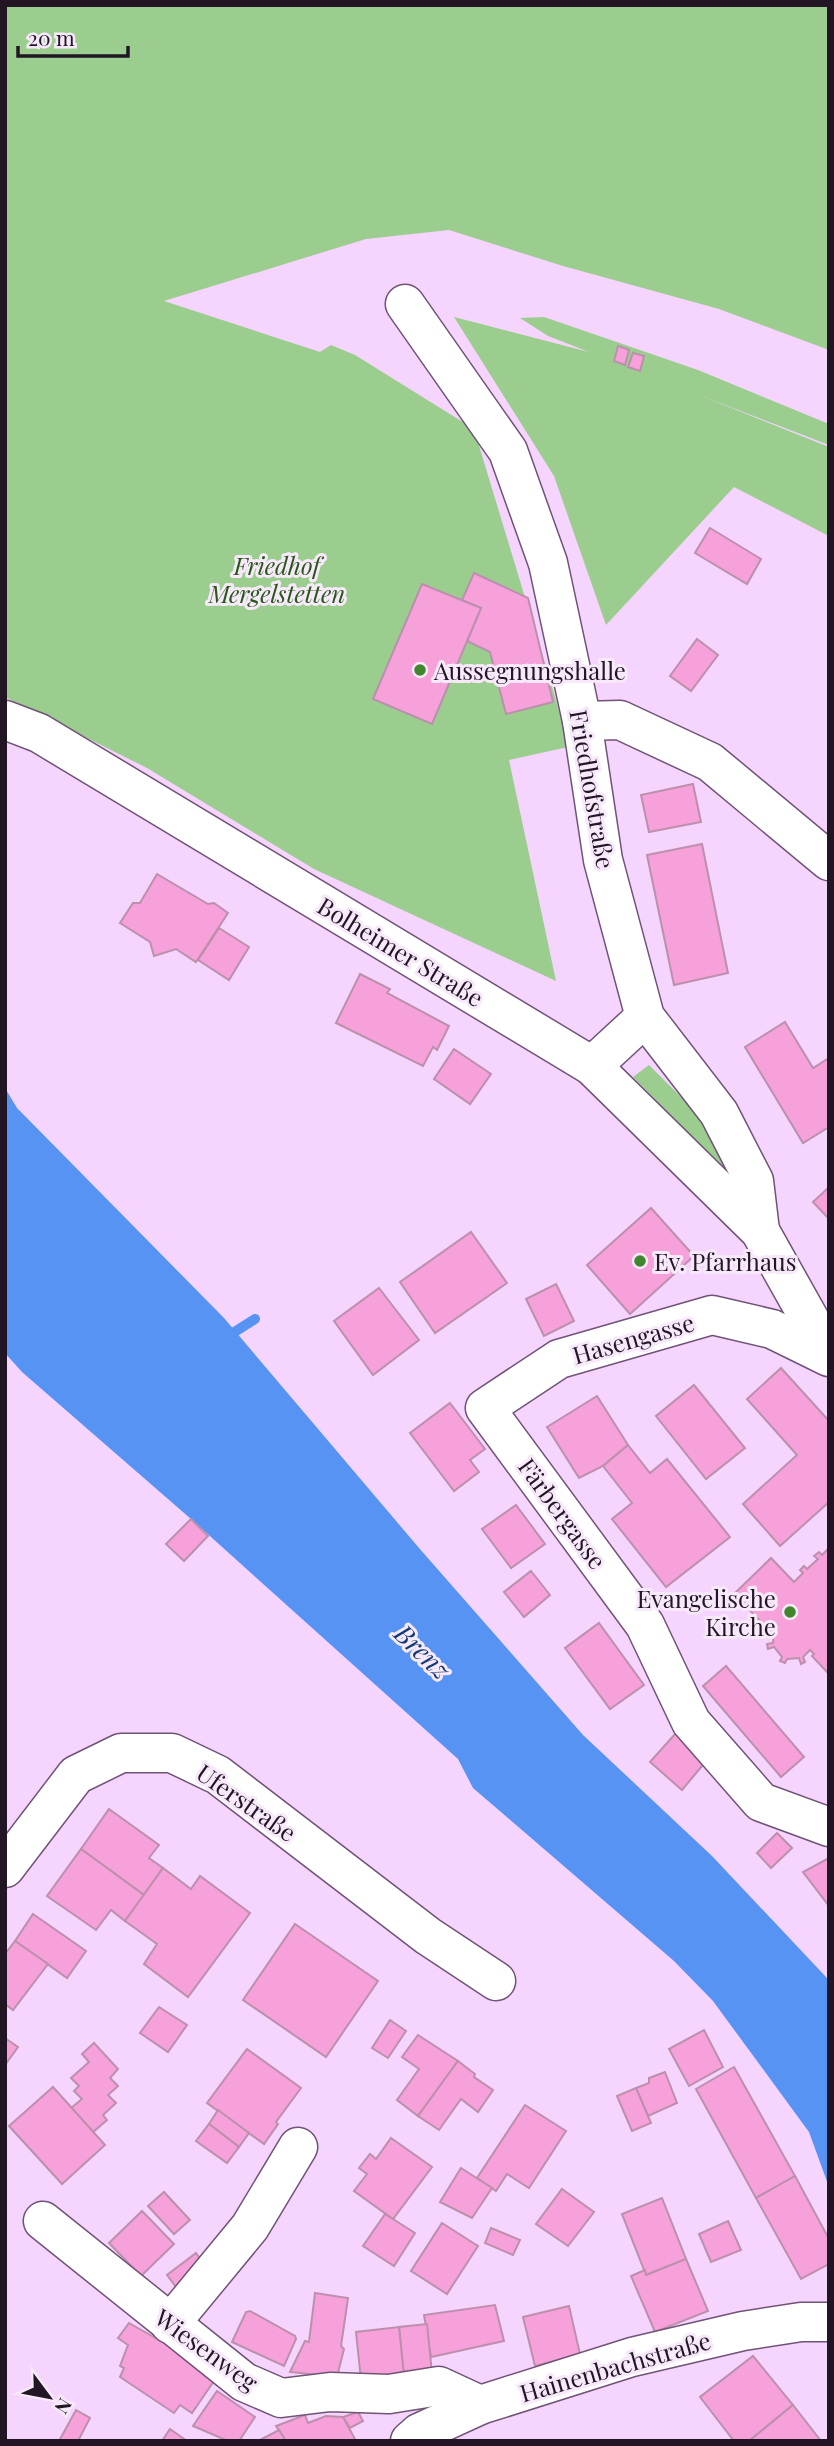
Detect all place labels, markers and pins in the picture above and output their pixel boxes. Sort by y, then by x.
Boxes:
place label: Aussegnungshalle [433,654,626,686]
marker: Aussegnungshalle [412,662,428,678]
place label: Ev. Pfarrhaus [654,1245,797,1277]
marker: Ev. Pfarrhaus [632,1253,648,1269]
place label: Evangelische Kirche [637,1582,776,1642]
marker: Evangelische Kirche [782,1604,798,1620]

